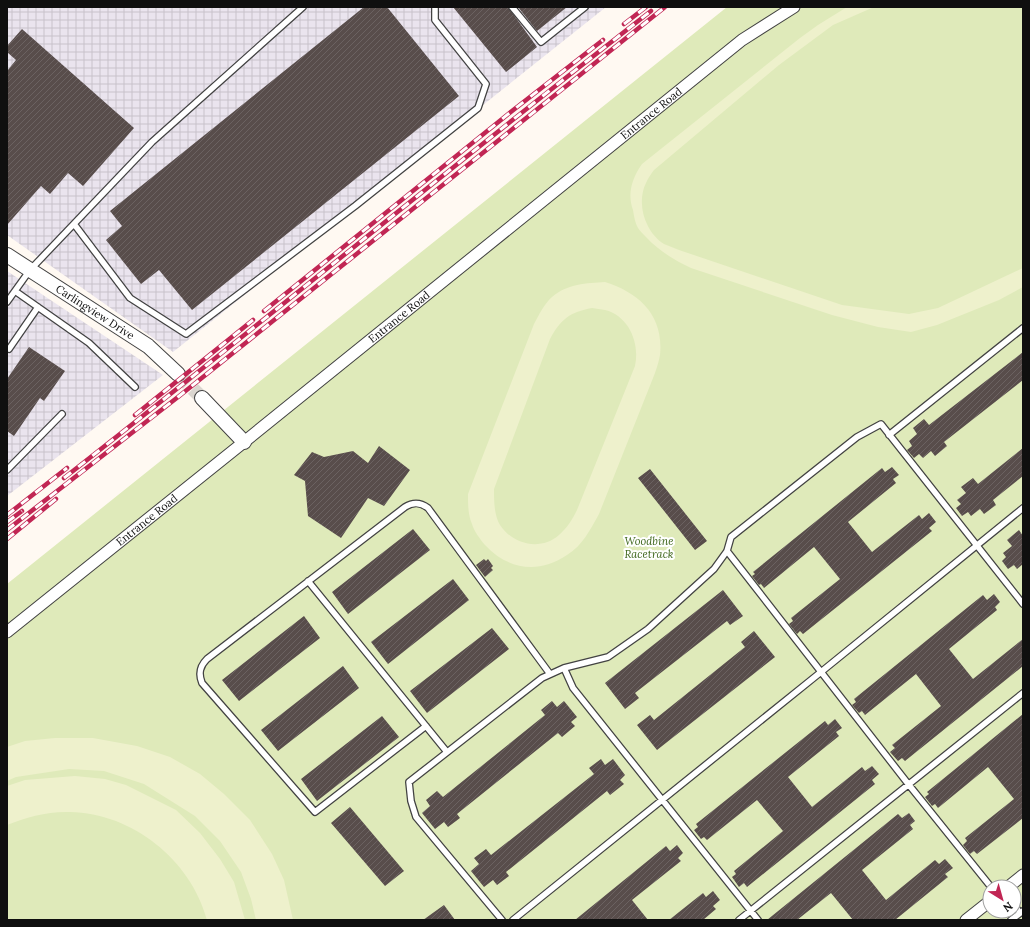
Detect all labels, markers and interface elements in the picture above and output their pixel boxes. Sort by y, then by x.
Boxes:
street label: Entrance Road [618,84,685,142]
street label: Carlingview Drive [53,281,137,342]
street label: Entrance Road [365,288,433,346]
street label: Entrance Road [113,491,181,549]
park label: Woodbine Racetrack [624,534,674,561]
north arrow [982,879,1022,919]
text: N [1000,899,1016,915]

